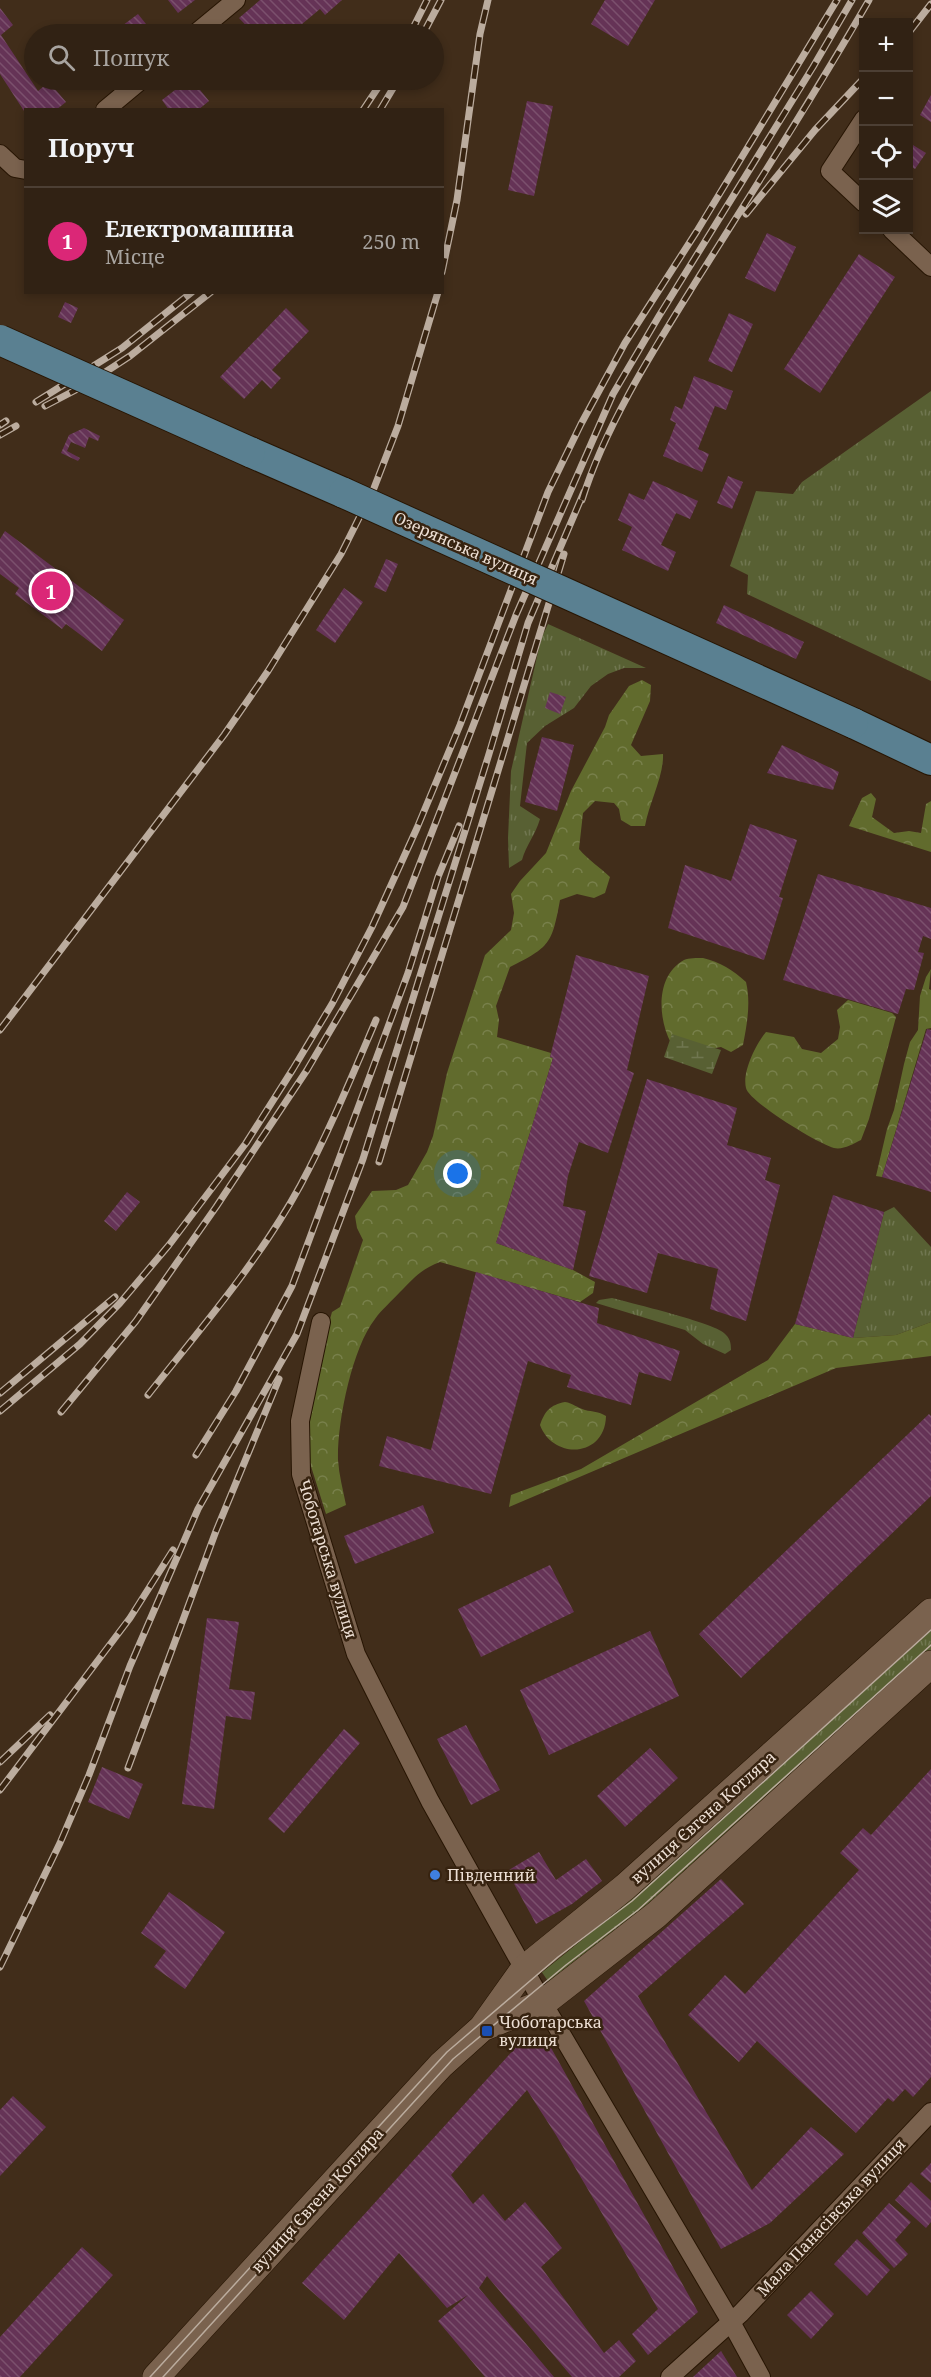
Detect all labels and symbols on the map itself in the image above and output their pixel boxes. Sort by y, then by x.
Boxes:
street label: Озерянська вулиця [390,506,542,590]
pin: 1 [32,568,70,614]
your location [443,1159,472,1188]
street label: Чоботарська вулиця [293,1477,363,1641]
street label: вулиця Євгена Котляра [626,1746,780,1888]
place label: Південний [447,1864,536,1886]
marker: Південний [428,1868,442,1882]
place label: Чоботарська вулиця [499,2011,602,2051]
marker: Чоботарська вулиця [480,2024,494,2038]
street label: вулиця Євгена Котляра [246,2123,388,2277]
street label: Мала Панасівська вулиця [752,2133,910,2301]

